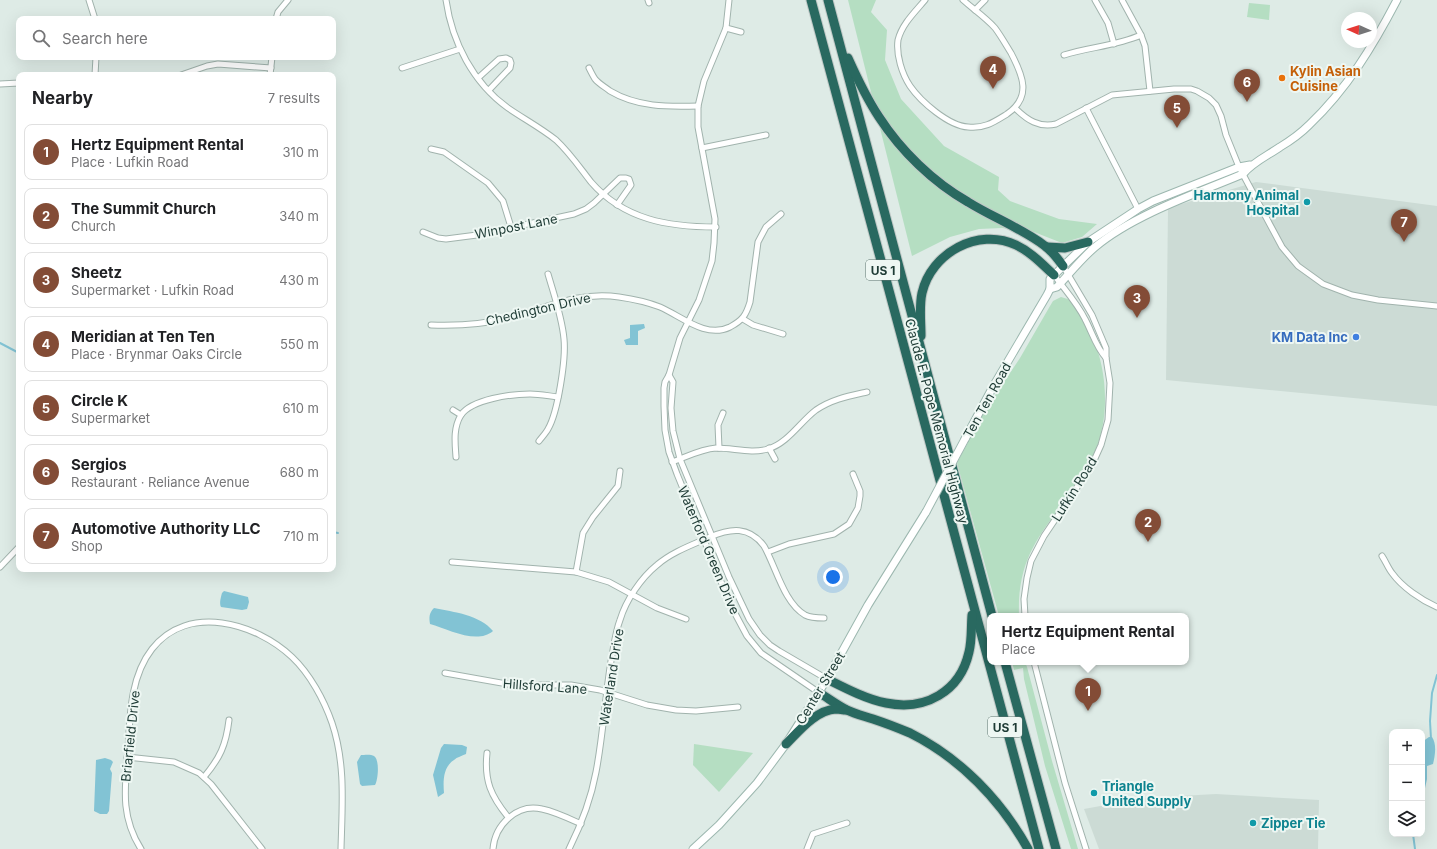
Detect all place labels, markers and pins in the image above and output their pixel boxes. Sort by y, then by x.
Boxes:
pin: 4 [980,56,1006,89]
place label: Kylin Asian Cuisine [1290,63,1361,94]
pin: 6 [1234,69,1260,102]
marker: Kylin Asian Cuisine [1277,73,1287,83]
pin: 5 [1164,95,1190,128]
place label: Harmony Animal Hospital [1193,187,1299,218]
marker: Harmony Animal Hospital [1302,197,1312,207]
pin: 7 [1391,209,1417,242]
pin: 3 [1124,285,1150,318]
place label: KM Data Inc [1272,329,1348,345]
marker: KM Data Inc [1351,332,1361,342]
pin: 2 [1135,509,1161,542]
pin: 1 [1075,678,1101,711]
place label: Triangle United Supply [1102,778,1191,809]
marker: Triangle United Supply [1089,788,1099,798]
place label: Zipper Tie [1261,815,1326,831]
marker: Zipper Tie [1248,818,1258,828]

